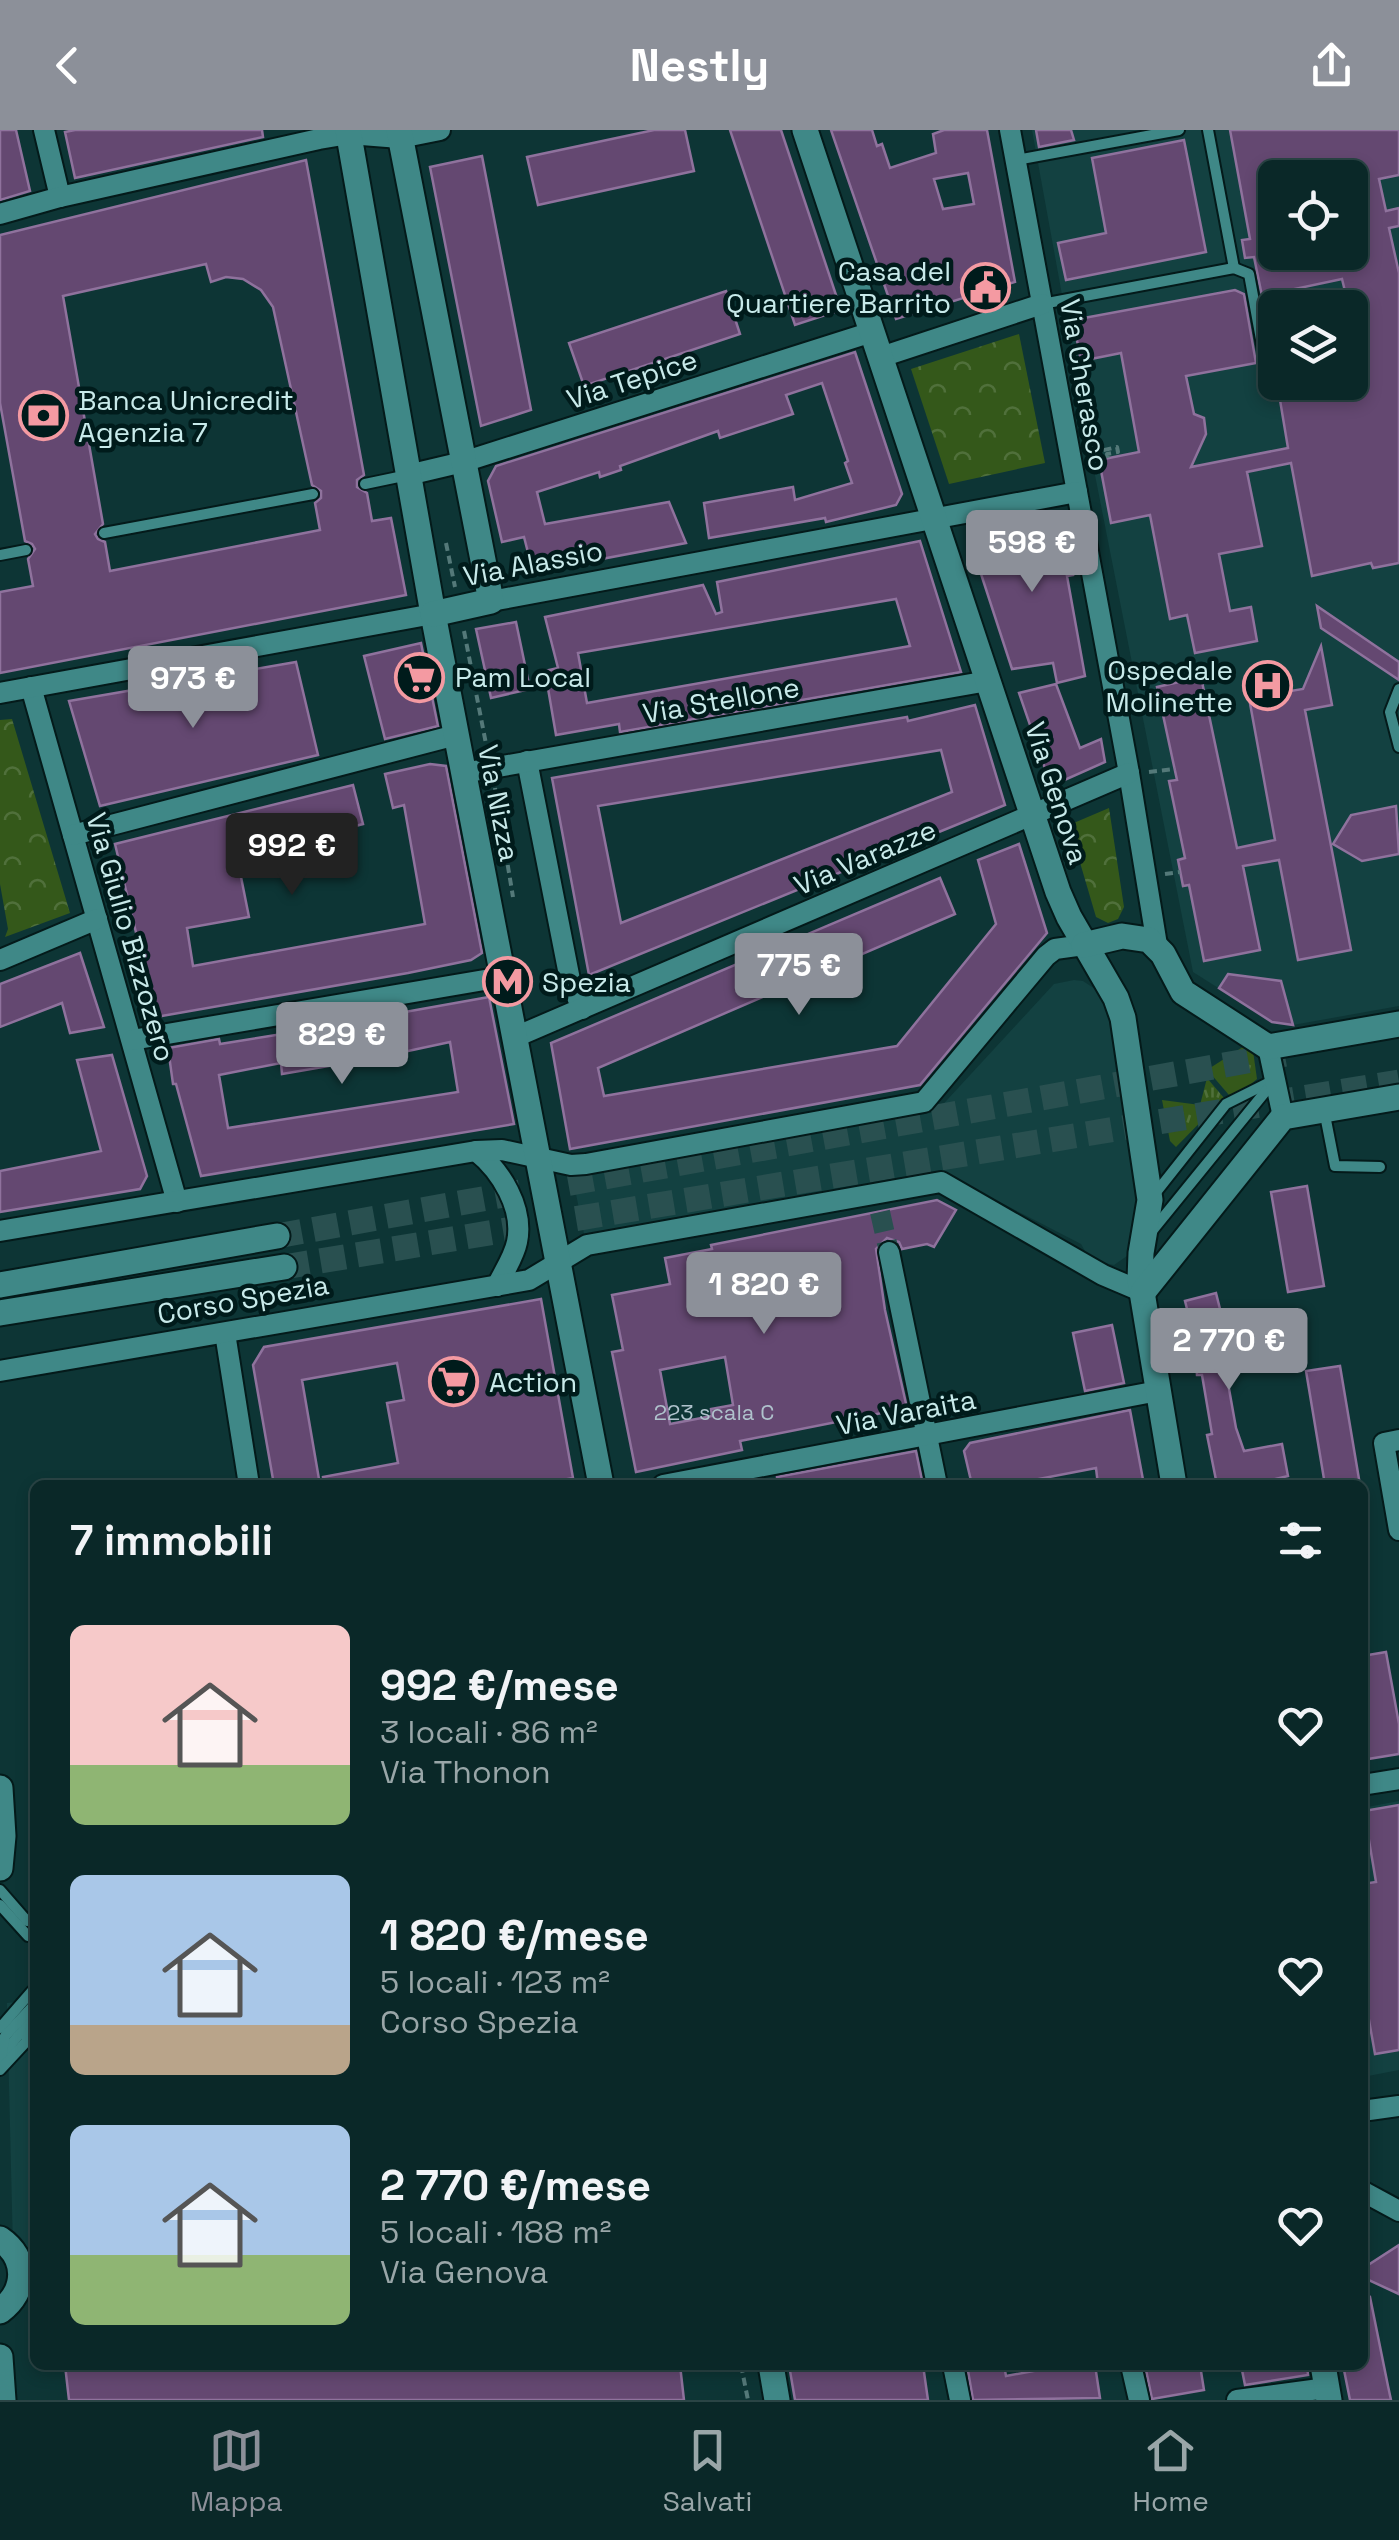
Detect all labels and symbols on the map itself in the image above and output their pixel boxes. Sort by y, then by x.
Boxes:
place label: Casa del Quartiere Barrito [726,253,951,321]
public building icon: Casa del Quartiere Barrito [960,261,1012,313]
street label: Via Cherasco [1052,296,1118,474]
street label: Via Tepice [562,341,702,417]
place label: Banca Unicredit Agenzia 7 [78,382,294,450]
bank icon: Banca Unicredit Agenzia 7 [17,390,69,442]
pin: 598 € [962,510,1102,595]
street label: Via Alassio [460,532,606,594]
pin: 973 € [123,646,263,731]
supermarket icon: Pam Local [394,651,446,703]
place label: Ospedale Molinette [1106,652,1233,720]
place label: Pam Local [455,659,591,695]
hospital icon: Ospedale Molinette [1242,660,1294,712]
street label: Via Stellone [640,669,802,731]
street label: Via Genova [1017,717,1097,869]
street label: Via Nizza [470,742,528,864]
street label: Via Giulio Bizzozero [78,809,184,1065]
street label: Via Varazze [788,811,942,903]
pin: 992 € [222,813,362,898]
pin: 775 € [729,933,869,1018]
metro station icon: Spezia [481,956,533,1008]
place label: Spezia [542,964,631,1000]
pin: 829 € [272,1002,412,1087]
pin: 1 820 € [672,1252,856,1337]
street label: Corso Spezia [154,1266,332,1332]
pin: 2 770 € [1137,1308,1321,1393]
supermarket icon: Action [428,1356,480,1408]
place label: Action [489,1364,577,1400]
street label: Via Varaita [833,1381,979,1443]
house number: 223 scala C [654,1398,774,1426]

